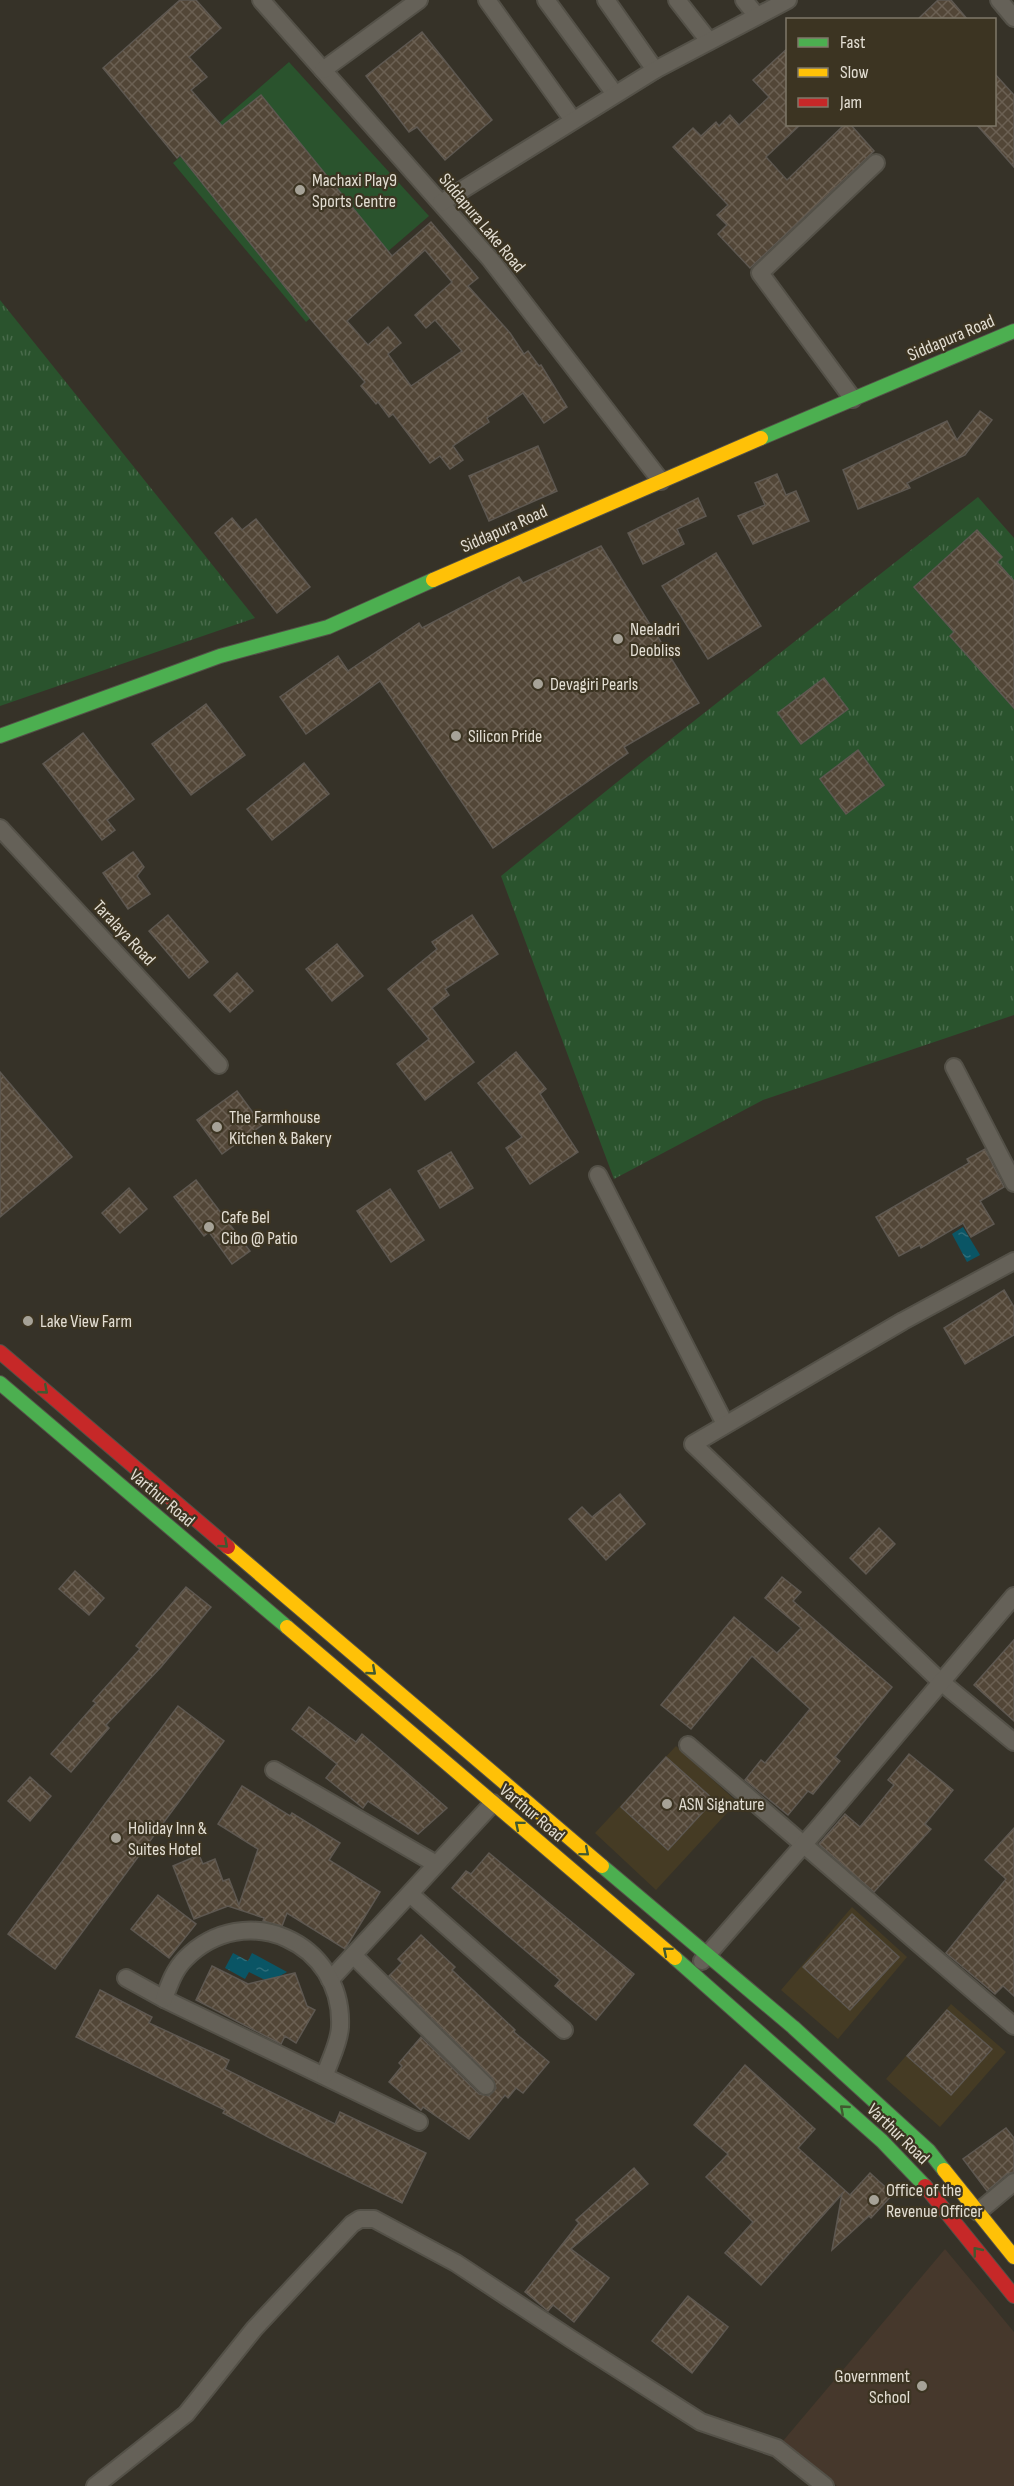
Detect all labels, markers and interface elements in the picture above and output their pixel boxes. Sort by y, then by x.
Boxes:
legend [786,18,996,126]
text: Fast [840,32,866,53]
text: Slow [840,62,869,83]
text: Jam [839,92,862,113]
street label: Siddapura Lake Road [434,169,530,277]
place label: Machaxi Play9 Sports Centre [312,170,397,212]
marker: Machaxi Play9 Sports Centre [293,183,307,197]
street label: Siddapura Road [904,310,998,366]
street label: Siddapura Road [457,501,551,557]
place label: Neeladri Deobliss [630,619,681,661]
marker: Neeladri Deobliss [611,632,625,646]
place label: Devagiri Pearls [550,674,638,695]
marker: Devagiri Pearls [531,677,545,691]
place label: Silicon Pride [468,726,542,747]
marker: Silicon Pride [449,729,463,743]
street label: Taralaya Road [89,896,159,970]
place label: The Farmhouse Kitchen & Bakery [229,1107,332,1149]
marker: The Farmhouse Kitchen & Bakery [210,1120,224,1134]
place label: Cafe Bel Cibo @ Patio [221,1207,298,1249]
marker: Cafe Bel Cibo @ Patio [202,1220,216,1234]
place label: Lake View Farm [40,1311,132,1332]
marker: Lake View Farm [21,1314,35,1328]
one-way arrow [37,1383,48,1394]
street label: Varthur Road [125,1465,199,1531]
one-way arrow [217,1537,228,1548]
one-way arrow [365,1664,376,1675]
street label: Varthur Road [495,1780,569,1846]
place label: ASN Signature [678,1794,764,1815]
marker: ASN Signature [660,1797,674,1811]
place label: Holiday Inn & Suites Hotel [128,1818,207,1860]
one-way arrow [515,1821,526,1832]
marker: Holiday Inn & Suites Hotel [109,1831,123,1845]
one-way arrow [578,1845,589,1856]
one-way arrow [663,1948,674,1959]
street label: Varthur Road [862,2099,934,2169]
one-way arrow [841,2105,851,2116]
place label: Office of the Revenue Officer [886,2180,983,2222]
marker: Office of the Revenue Officer [867,2193,881,2207]
one-way arrow [974,2246,985,2257]
place label: Government School [835,2366,911,2408]
marker: Government School [915,2379,929,2393]

